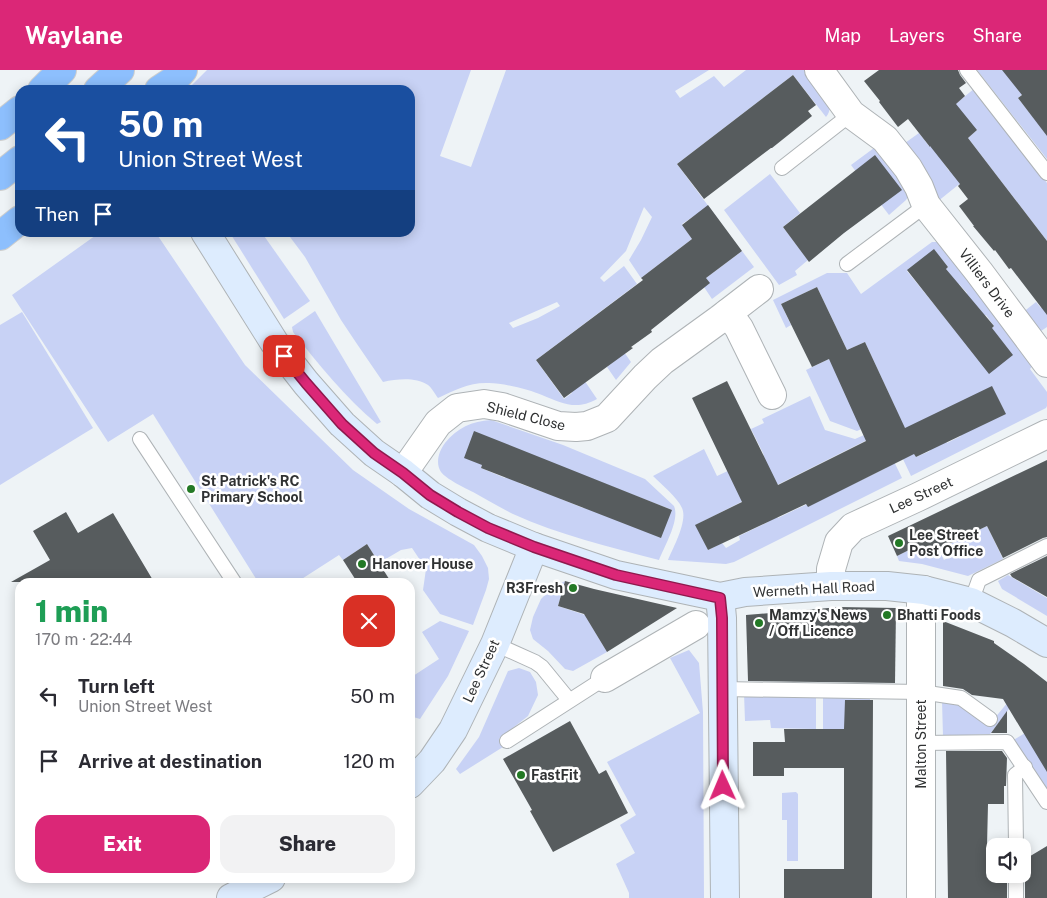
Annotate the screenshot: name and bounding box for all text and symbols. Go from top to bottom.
text: Waylane [25,21,123,49]
text: Map [825,25,861,46]
text: Layers [889,25,945,46]
text: Share [973,25,1022,46]
text: 50 m [118,104,203,145]
icon: left [35,105,100,170]
text: Union Street West [118,146,303,172]
icon: arrive [89,200,117,228]
text: Then [35,203,79,225]
street label: Villiers Drive [956,245,1018,321]
pin [263,335,305,377]
icon: arrive [270,342,298,370]
street label: Shield Close [485,398,567,434]
place label: St Patrick's RC Primary School [201,473,304,505]
street label: Lee Street [887,473,955,517]
marker: St Patrick's RC Primary School [185,483,197,495]
place label: Lee Street Post Office [909,527,983,559]
marker: Lee Street Post Office [893,537,905,549]
place label: Hanover House [372,556,473,572]
marker: Hanover House [356,558,368,570]
street label: Werneth Hall Road [753,578,875,600]
place label: R3Fresh [506,580,563,596]
marker: R3Fresh [567,582,579,594]
text: 1 min [35,593,108,629]
button: close [343,595,395,647]
place label: Mamzy's News / Off Licence [769,607,867,639]
place label: Bhatti Foods [897,607,981,623]
marker: Bhatti Foods [881,609,893,621]
marker: Mamzy's News / Off Licence [753,617,765,629]
text: 170 m · 22:44 [35,630,132,649]
street label: Lee Street [459,637,503,705]
text: Turn left [78,675,155,697]
icon: left [35,682,63,710]
text: 50 m [350,685,395,707]
text: Union Street West [78,697,213,716]
street label: Malton Street [913,699,929,789]
icon: arrive [35,747,63,775]
text: Arrive at destination [78,750,262,772]
text: 120 m [343,750,395,772]
position arrow [696,759,748,811]
place label: FastFit [531,767,579,783]
marker: FastFit [515,769,527,781]
button: Exit [35,815,210,873]
button: Share [220,815,395,873]
map controls [986,838,1031,883]
button: sound [986,838,1031,883]

